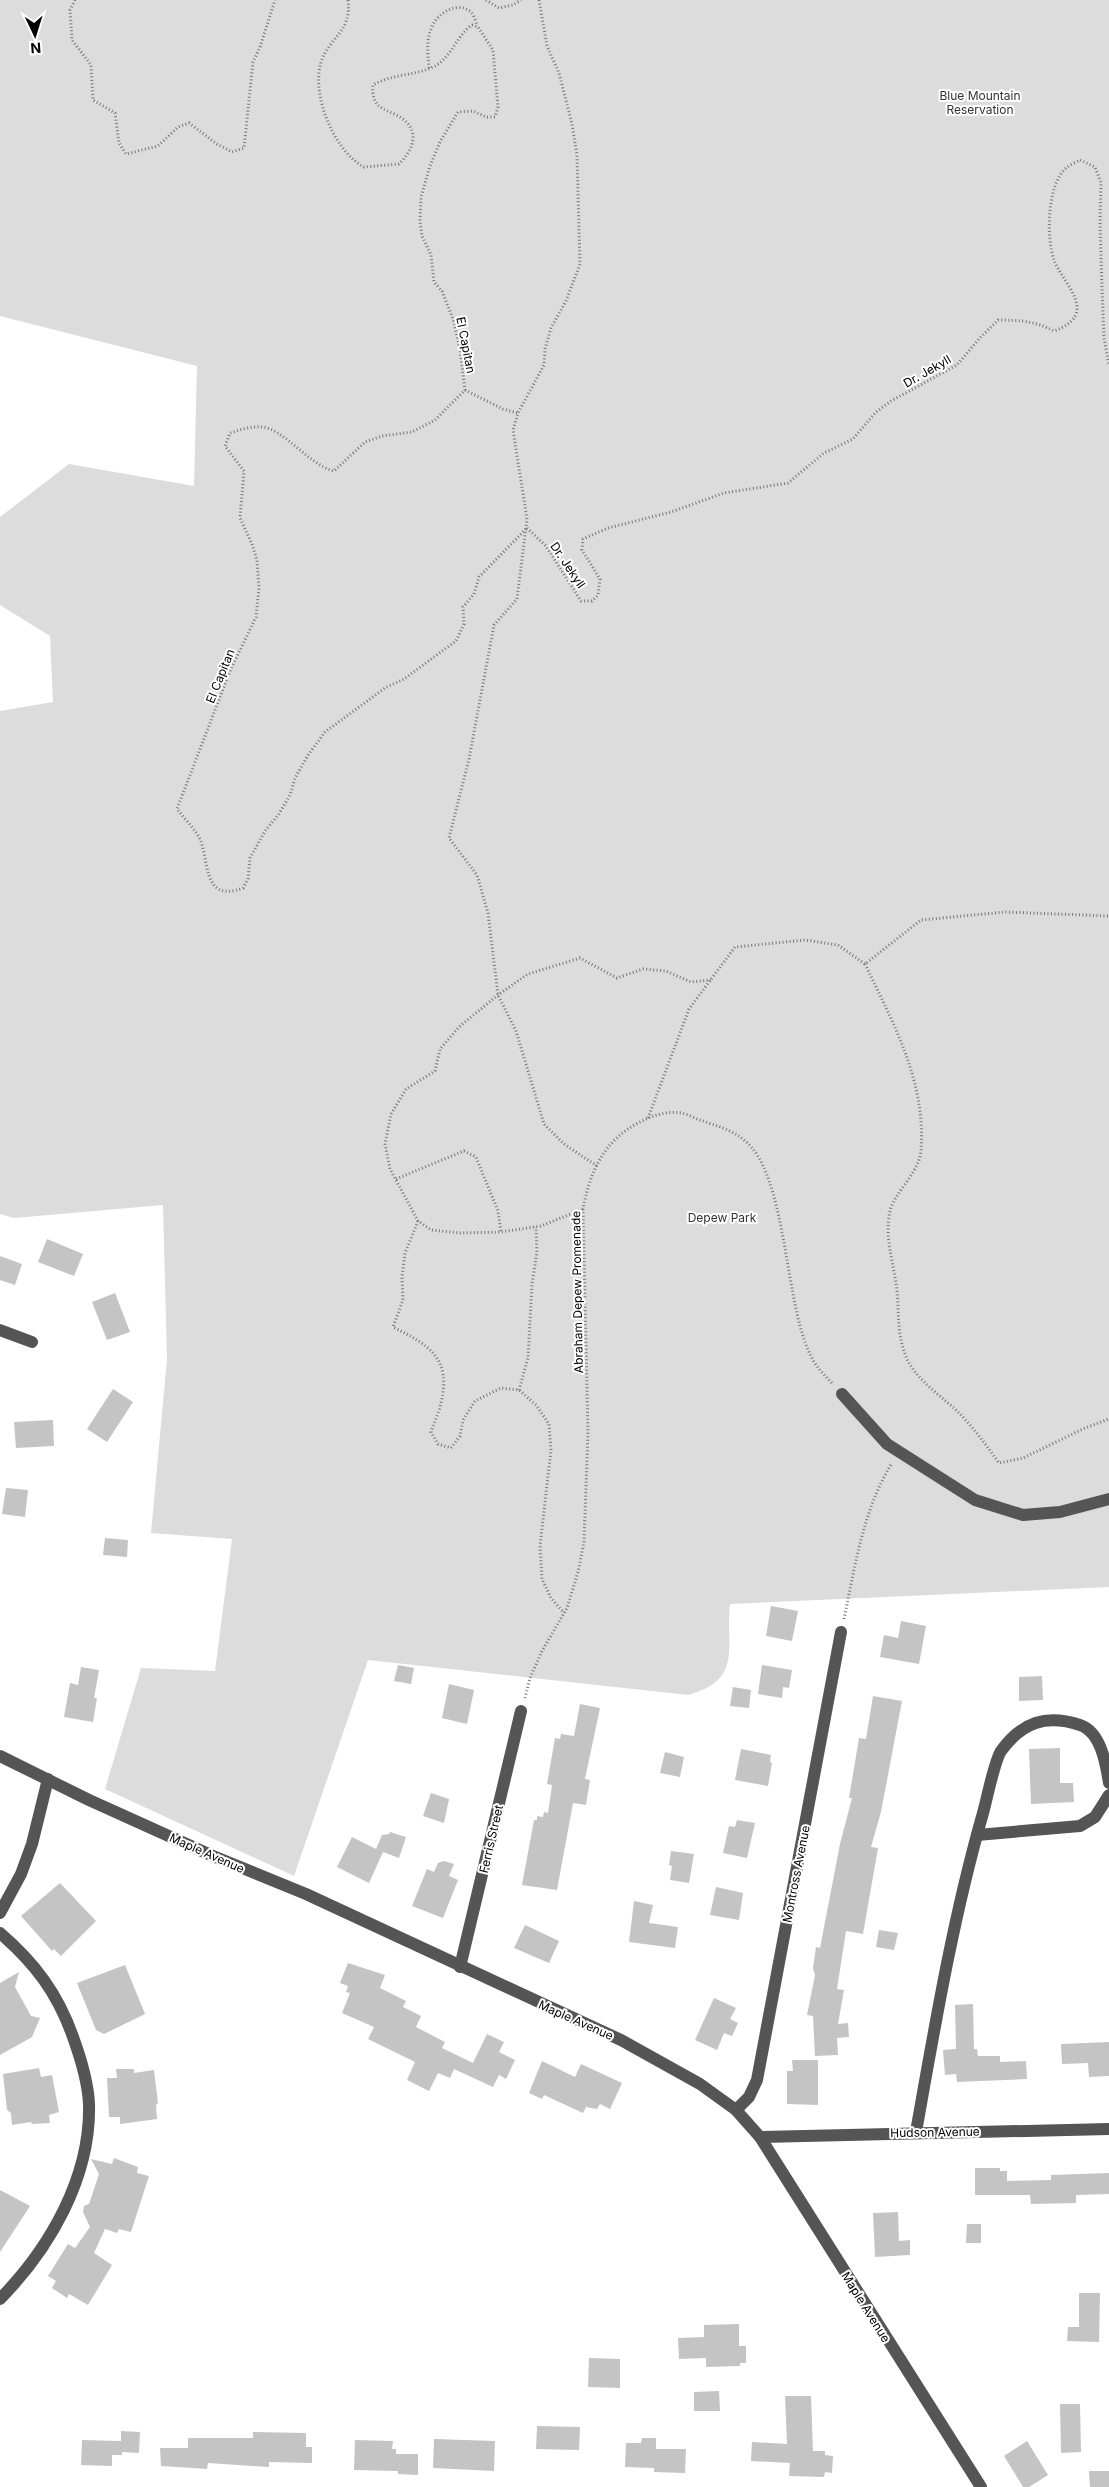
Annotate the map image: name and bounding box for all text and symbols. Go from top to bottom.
north arrow [10,10,60,60]
text: N [30,40,42,57]
park label: Blue Mountain Reservation [939,88,1021,117]
street label: El Capitan [453,316,479,374]
street label: Dr. Jekyll [901,351,953,391]
street label: Dr. Jekyll [547,539,589,591]
street label: El Capitan [202,647,238,705]
park label: Depew Park [688,1210,757,1225]
street label: Abraham Depew Promenade [568,1211,586,1373]
street label: Ferris Street [476,1803,506,1875]
street label: Montross Avenue [779,1824,813,1924]
street label: Maple Avenue [167,1830,247,1876]
street label: Maple Avenue [536,1997,616,2043]
street label: Hudson Avenue [890,2124,980,2140]
street label: Maple Avenue [838,2269,894,2345]

